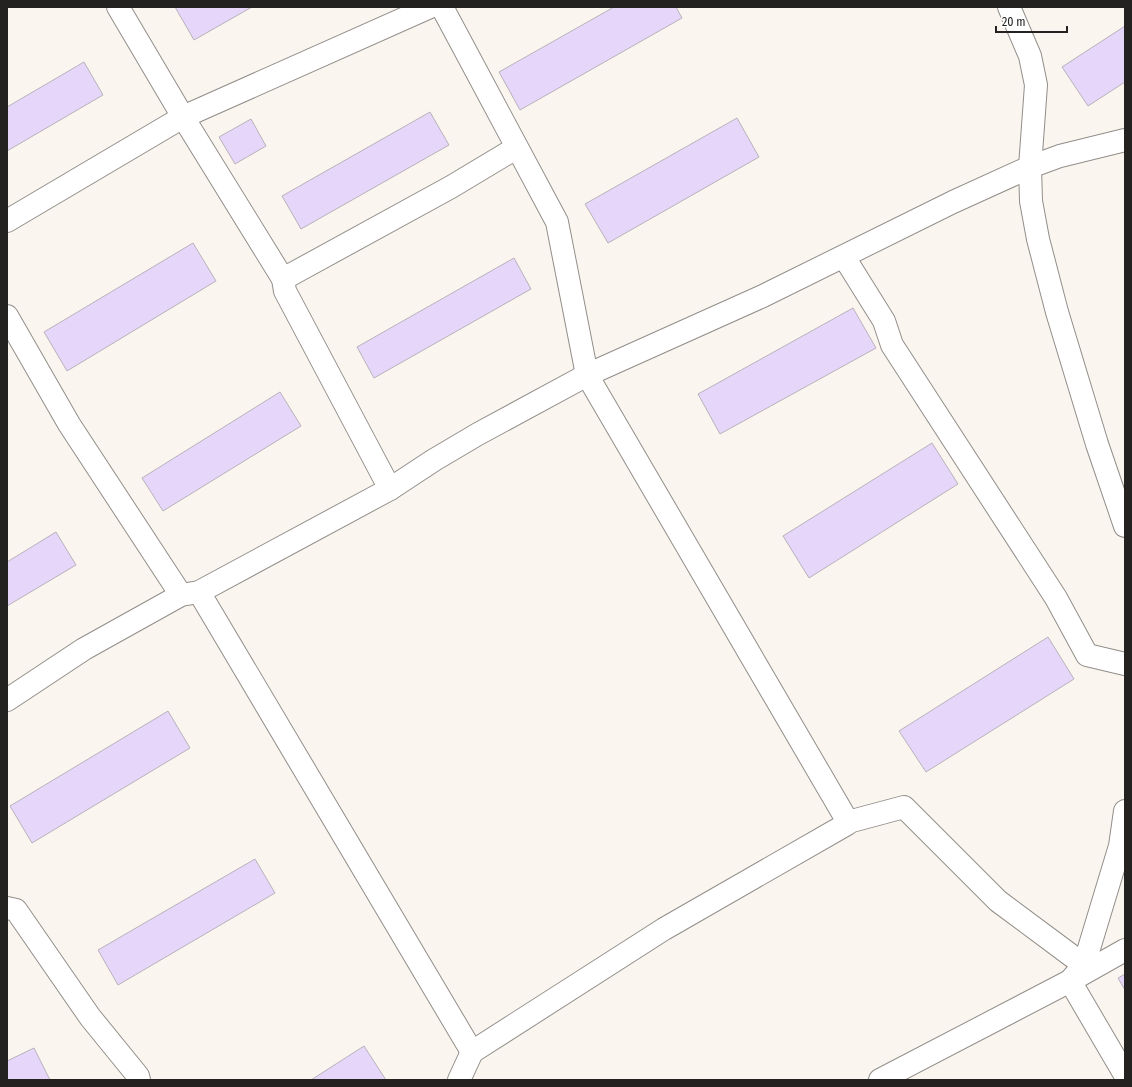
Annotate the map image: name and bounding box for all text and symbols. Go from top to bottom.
scale bar [996,8,1067,34]
text: 20 m [1002,15,1026,29]

